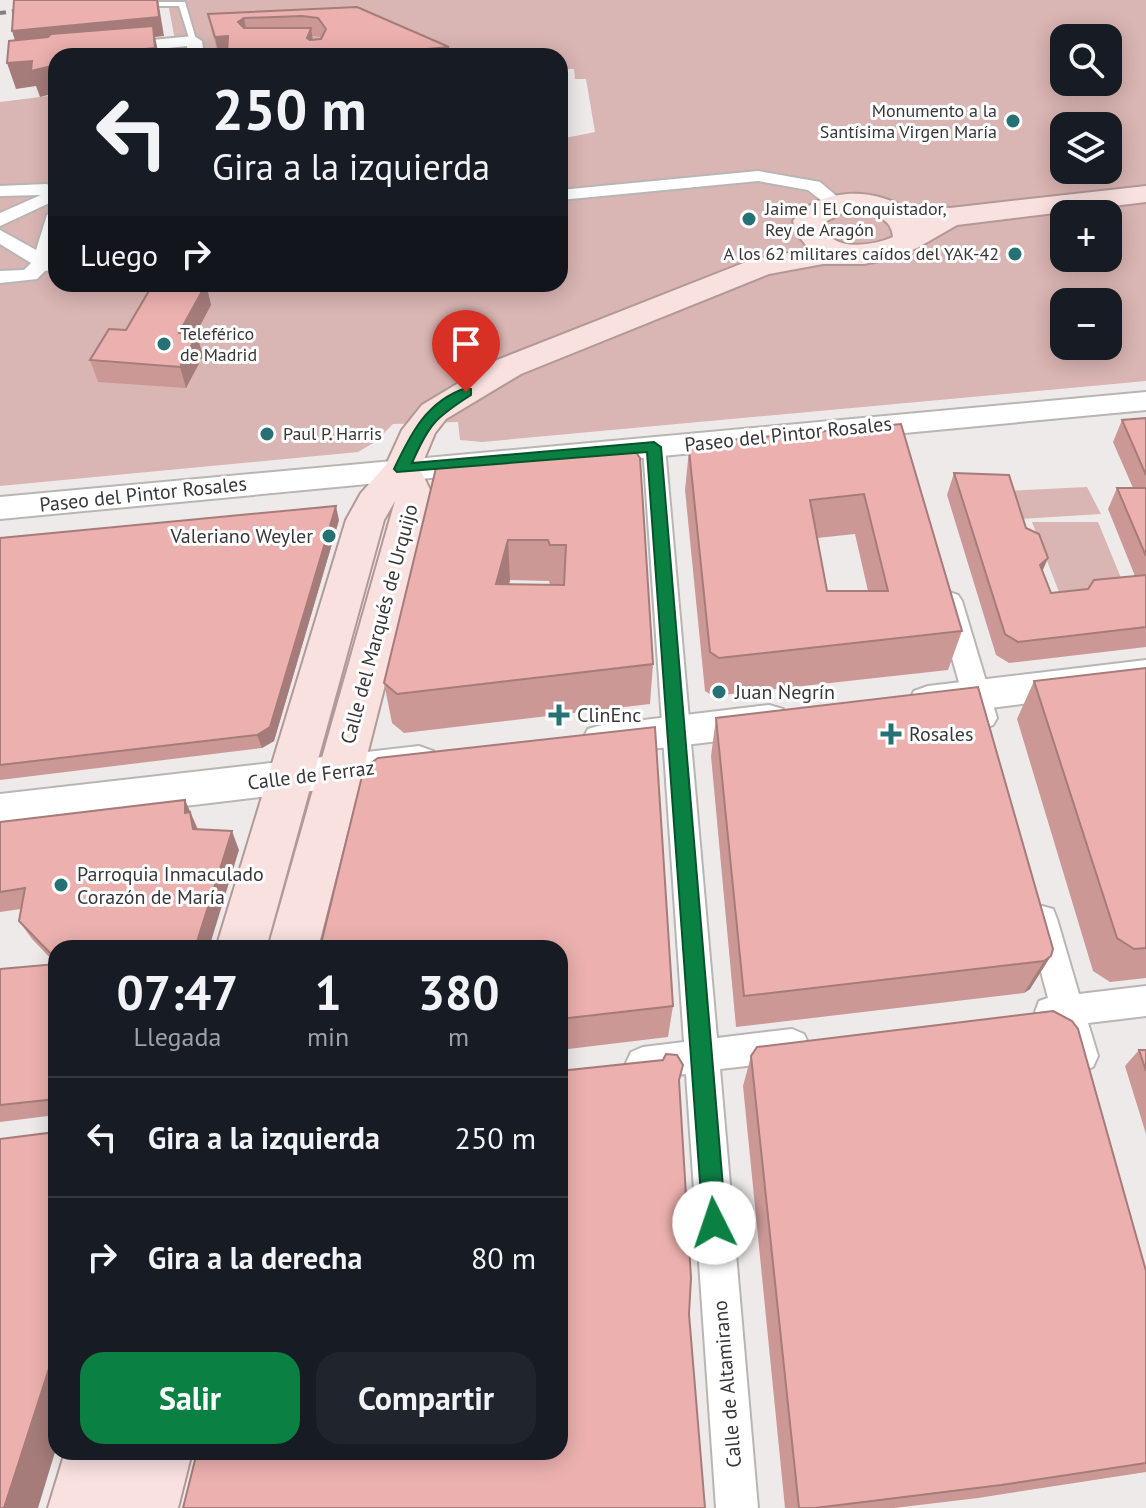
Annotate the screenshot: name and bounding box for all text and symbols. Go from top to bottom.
map controls [1050,24,1122,360]
button: search [1050,24,1122,96]
text: 250 m [212,73,367,145]
icon: left [80,80,184,184]
place label: Monumento a la Santísima Virgen María [820,99,997,143]
marker: Monumento a la Santísima Virgen María [1004,112,1022,130]
button: layers [1050,112,1122,184]
text: Gira a la izquierda [212,143,490,190]
place label: Jaime I El Conquistador, Rey de Aragón [764,197,947,241]
button: + [1050,200,1122,272]
marker: Jaime I El Conquistador, Rey de Aragón [740,210,758,228]
icon: right [174,232,218,276]
text: Luego [80,235,158,274]
place label: A los 62 militares caídos del YAK-42 [724,242,999,265]
marker: A los 62 militares caídos del YAK-42 [1006,245,1024,263]
button: − [1050,288,1122,360]
pin [432,310,500,392]
place label: Teleférico de Madrid [180,322,257,366]
icon: arrive [444,322,488,366]
marker: Teleférico de Madrid [155,335,173,353]
street label: Paseo del Pintor Rosales [683,410,893,458]
place label: Paul P. Harris [283,422,382,445]
marker: Paul P. Harris [258,425,276,443]
street label: Paseo del Pintor Rosales [38,470,248,518]
street label: Calle del Marqués de Urquijo [334,501,424,747]
place label: Valeriano Weyler [169,523,313,549]
marker: Valeriano Weyler [320,527,338,545]
place label: Juan Negrín [734,679,835,705]
marker: Juan Negrín [710,683,728,701]
place label: ClinEnc [577,702,641,728]
marker: ClinEnc [548,704,570,726]
place label: Rosales [909,721,973,747]
marker: Rosales [880,723,902,745]
street label: Calle de Ferraz [246,754,376,796]
place label: Parroquia Inmaculado Corazón de María [77,861,264,910]
marker: Parroquia Inmaculado Corazón de María [52,876,70,894]
text: 07:47 [117,961,238,1023]
text: 1 [314,961,342,1023]
text: 380 [418,961,499,1023]
text: Llegada [134,1020,221,1053]
text: min [307,1020,349,1053]
text: m [448,1020,469,1053]
icon: left [80,1115,124,1159]
text: Gira a la izquierda [148,1118,380,1157]
text: 250 m [455,1118,536,1157]
position arrow [672,1181,756,1265]
icon: right [80,1235,124,1279]
text: Gira a la derecha [148,1238,362,1277]
text: 80 m [471,1238,536,1277]
street label: Calle de Altamirano [707,1299,747,1469]
button: Salir [80,1352,300,1444]
button: Compartir [316,1352,536,1444]

